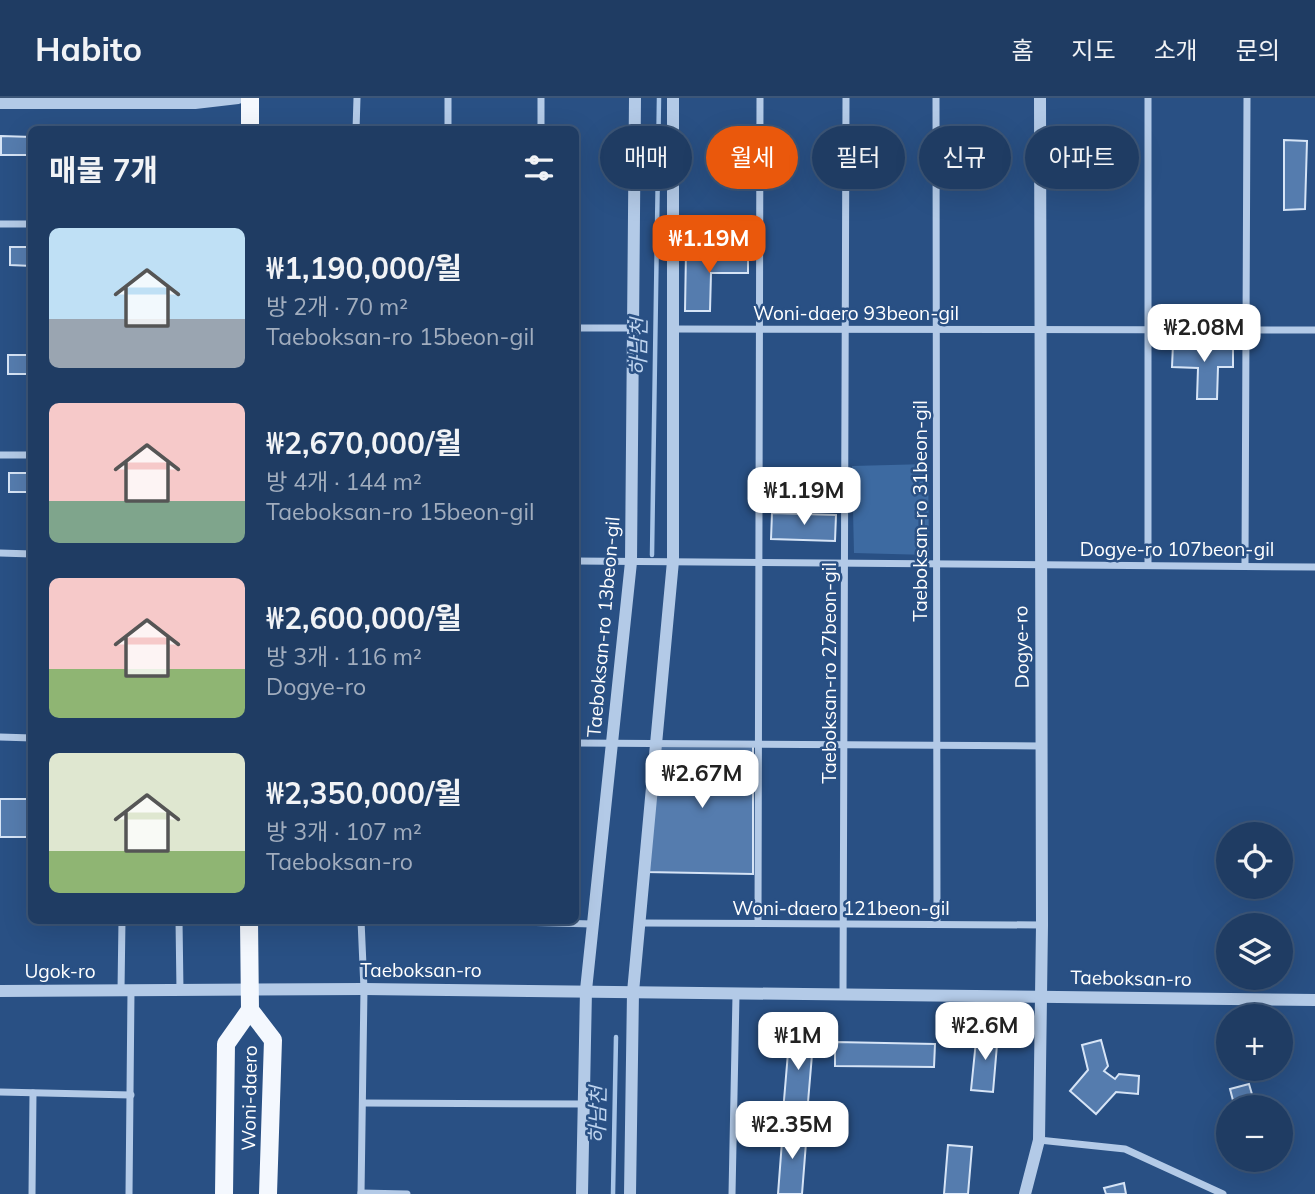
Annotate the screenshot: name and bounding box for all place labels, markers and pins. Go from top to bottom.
pin: ₩1.19M [652,216,766,275]
pin: ₩2.08M [1147,304,1261,364]
pin: ₩1.19M [747,468,861,527]
pin: ₩2.67M [645,750,759,810]
pin: ₩2.6M [936,1002,1034,1062]
pin: ₩1M [764,1012,832,1072]
pin: ₩2.35M [735,1102,849,1161]

